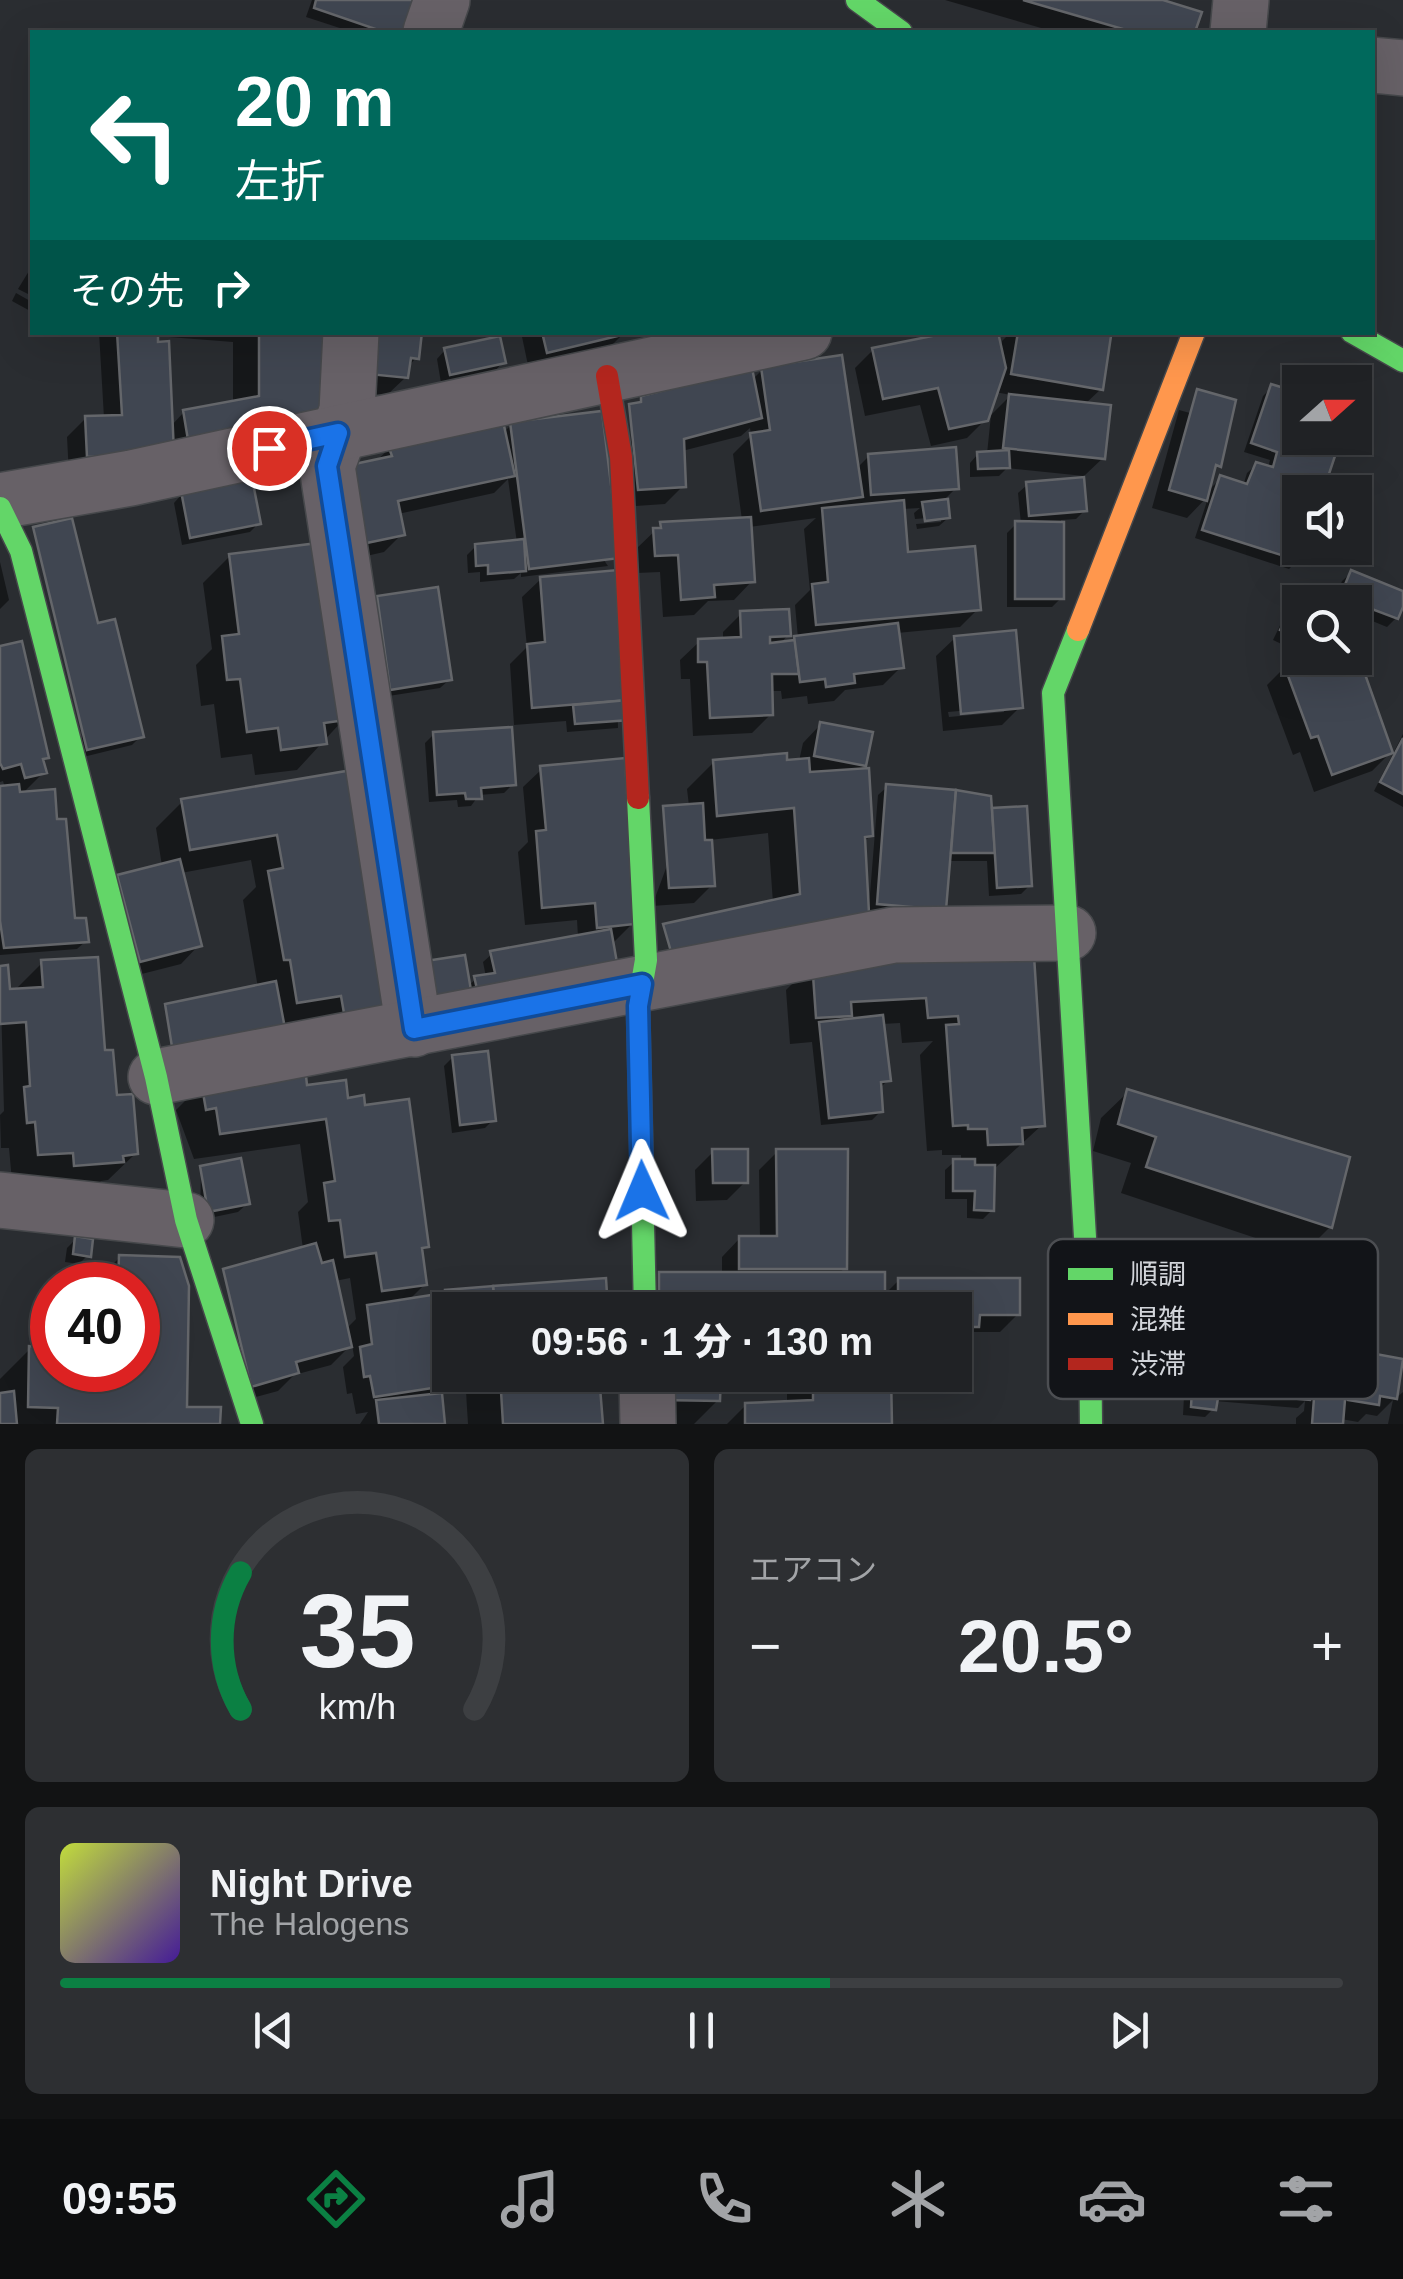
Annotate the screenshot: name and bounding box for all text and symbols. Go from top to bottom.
text: 20 m [235,63,395,141]
icon: left [70,70,200,200]
text: 左折 [235,156,325,207]
icon: right [204,260,259,315]
text: その先 [70,270,184,312]
north arrow [1282,365,1372,455]
map controls [1282,365,1372,675]
pin [227,406,312,491]
icon: arrive [242,421,297,476]
button: sound [1282,475,1372,565]
button: search [1282,585,1372,675]
position arrow [590,1139,694,1243]
legend [1048,1239,1378,1399]
text: 順調 [1130,1259,1186,1290]
speed limit sign: 40 [30,1262,160,1392]
text: 混雑 [1130,1304,1186,1335]
text: 09:56 · 1 分 · 130 m [531,1321,873,1363]
text: 渋滞 [1130,1349,1186,1380]
text: エアコン [749,1552,877,1588]
text: 35 [299,1573,415,1689]
text: 20.5° [958,1604,1134,1688]
text: − [749,1615,781,1677]
text: + [1311,1615,1343,1677]
text: km/h [318,1687,396,1727]
text: Night Drive [210,1863,413,1905]
text: The Halogens [210,1906,409,1942]
icon: previous [246,2003,301,2058]
icon: pause [674,2003,729,2058]
icon: next [1102,2003,1157,2058]
icon: directions [301,2164,371,2234]
icon: music [495,2164,565,2234]
icon: phone [689,2164,759,2234]
icon: climate [883,2164,953,2234]
icon: car [1077,2164,1147,2234]
icon: filters [1271,2164,1341,2234]
text: 09:55 [62,2173,177,2224]

